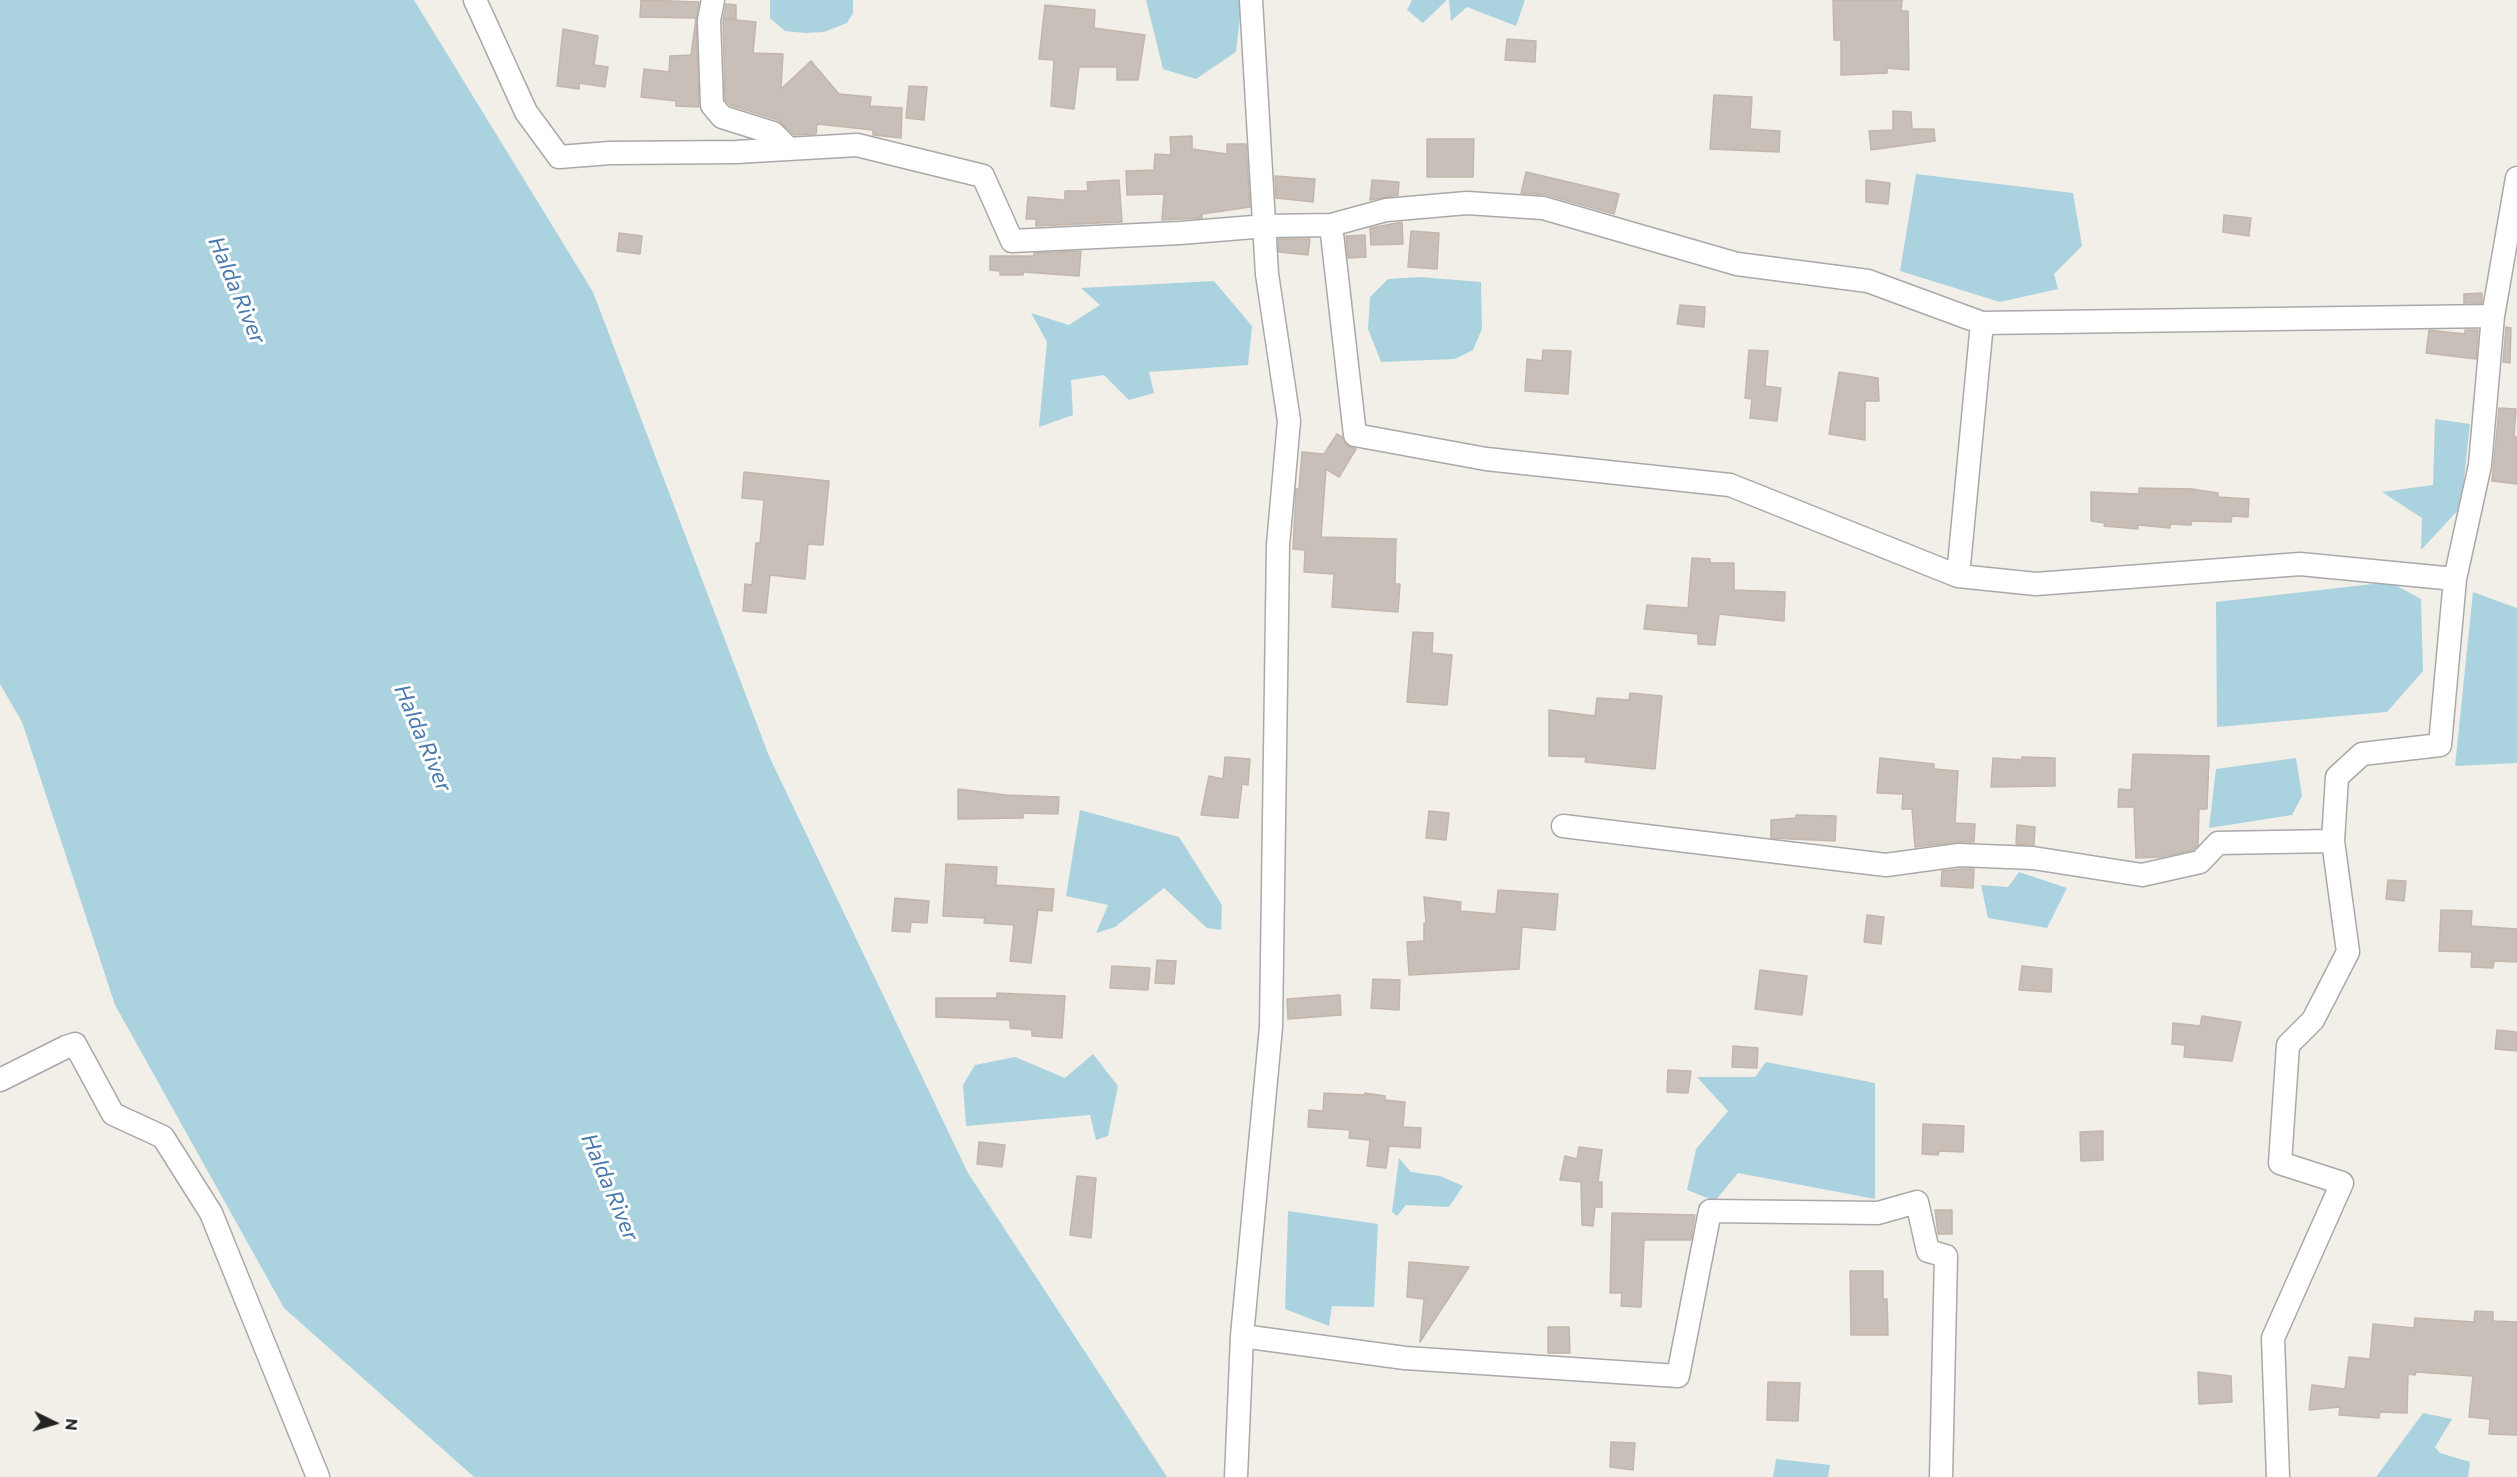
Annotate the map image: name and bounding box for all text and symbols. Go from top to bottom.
water label: Halda River [203,232,271,348]
water label: Halda River [389,680,457,796]
water label: Halda River [576,1129,644,1245]
north arrow [24,1393,84,1453]
text: N [62,1418,82,1431]

